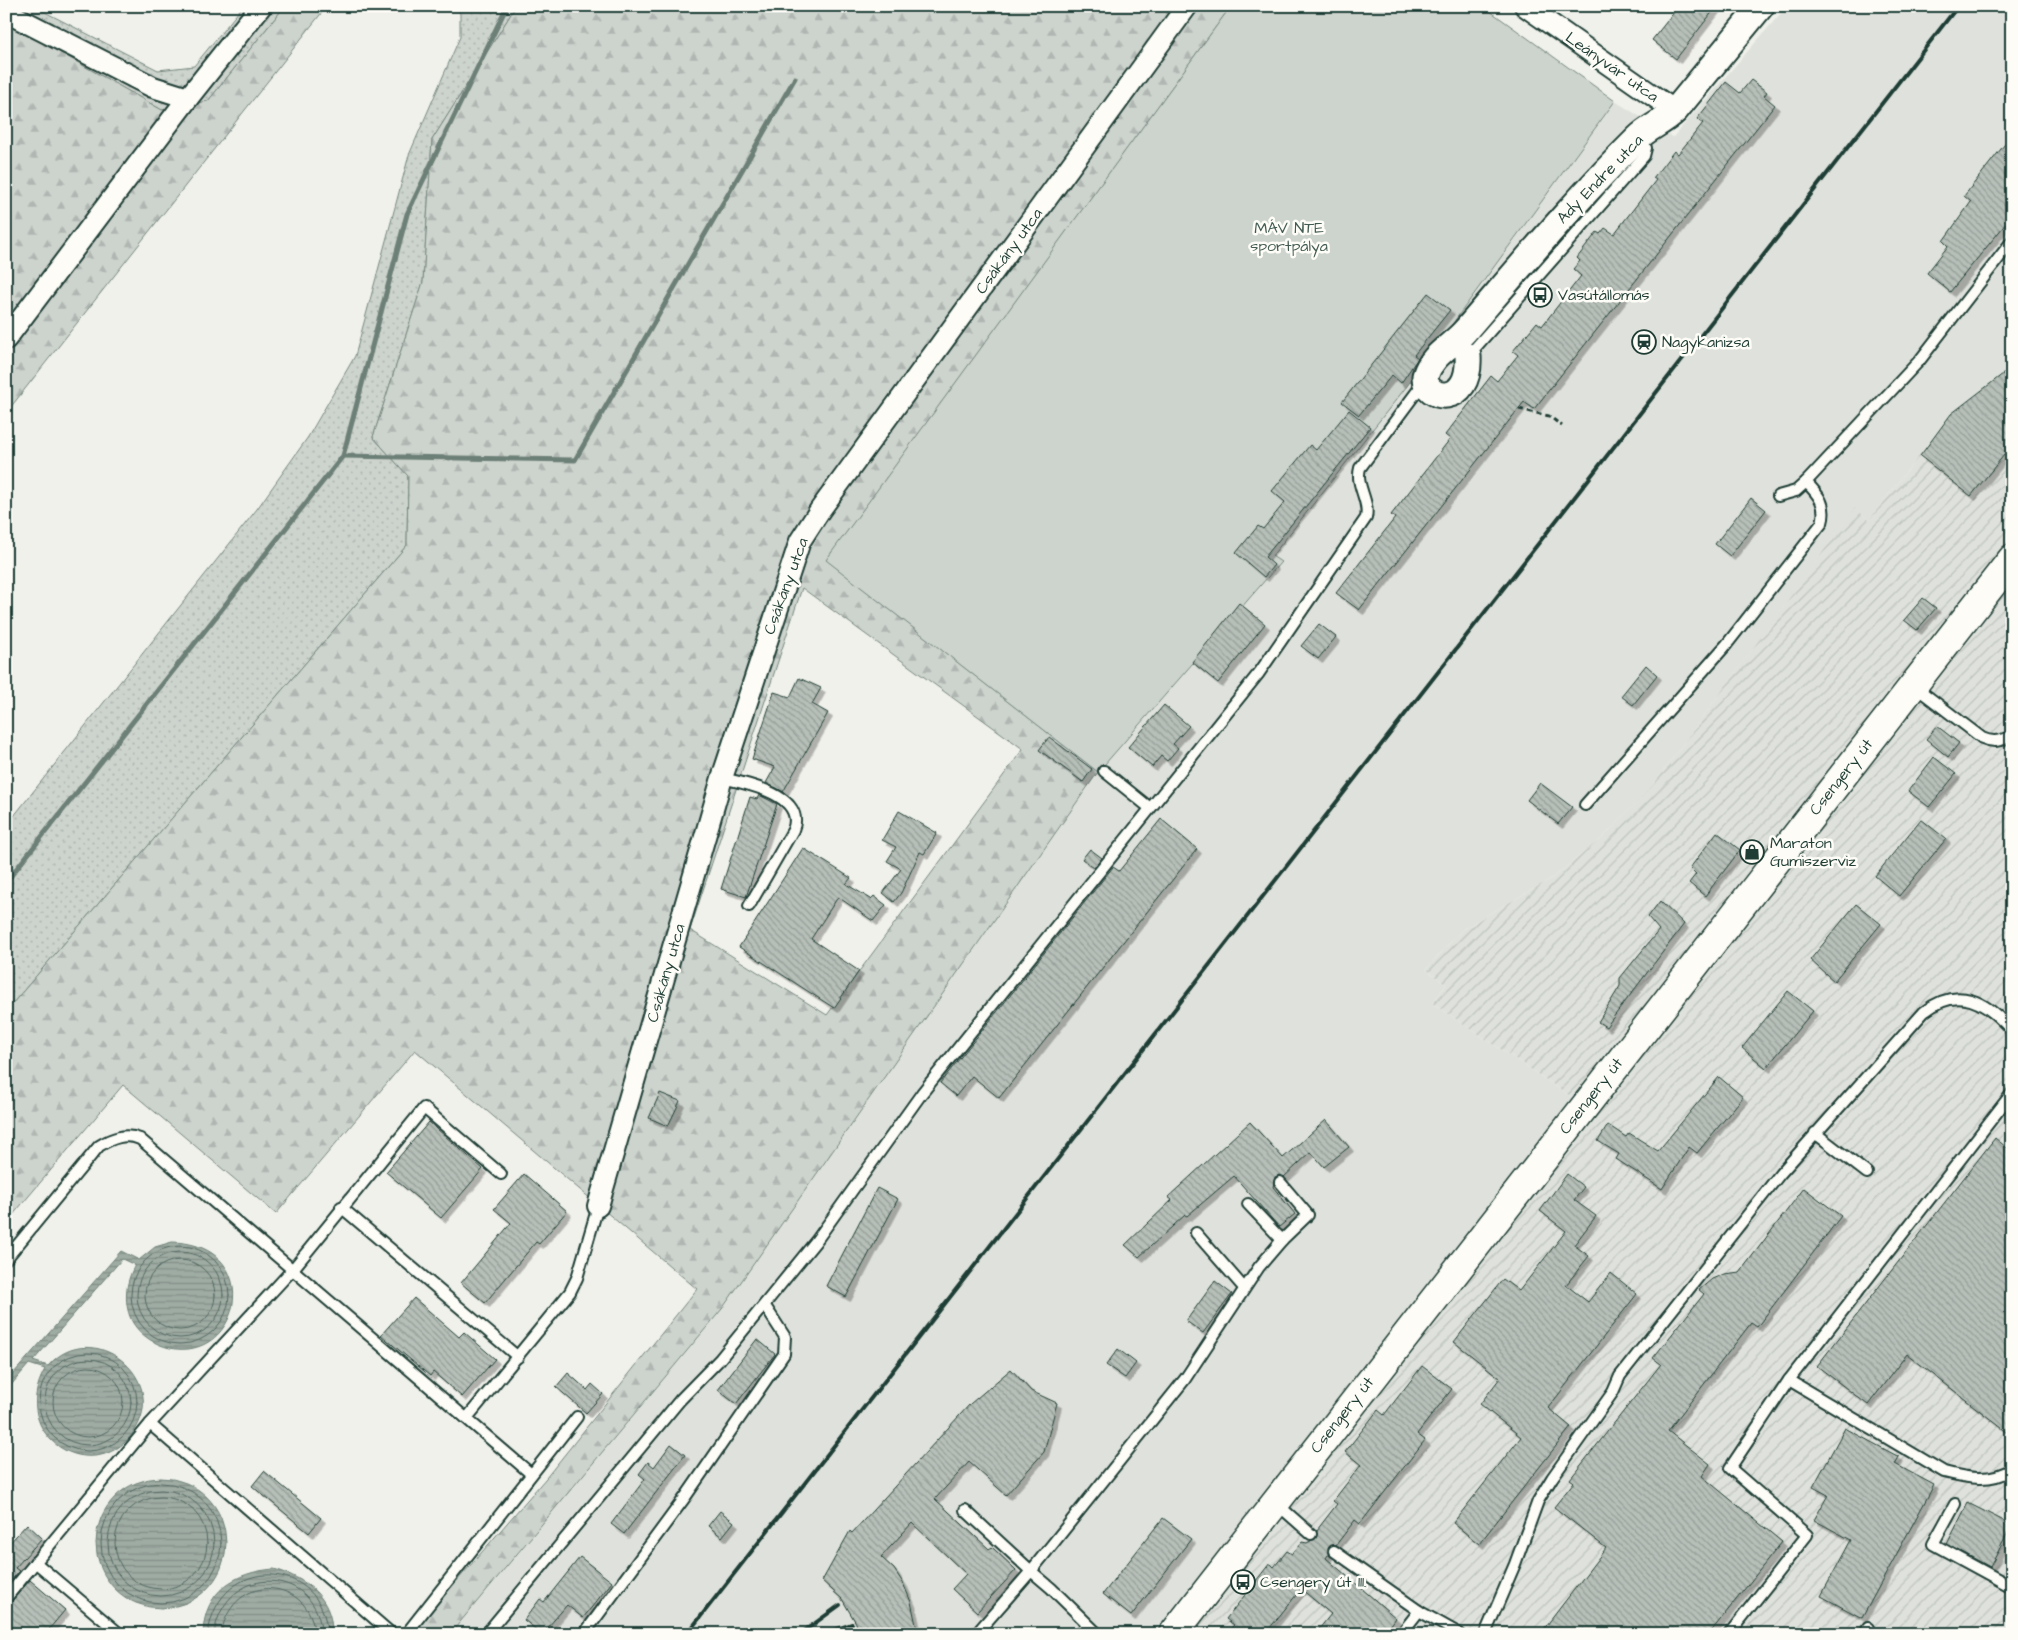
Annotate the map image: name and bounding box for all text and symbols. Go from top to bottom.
street label: Leányvár utca [1560,27,1663,108]
street label: Ady Endre utca [1552,130,1649,229]
street label: Csákány utca [970,203,1049,299]
park label: MÁV NTE sportpálya [1250,217,1328,258]
bus stop icon: Vasútállomás [1527,282,1553,308]
place label: Vasútállomás [1558,284,1650,306]
station icon: Nagykanizsa [1631,329,1657,355]
place label: Nagykanizsa [1662,331,1750,354]
street label: Csákány utca [758,535,815,638]
street label: Csengery út [1804,734,1879,820]
place label: Maraton Gumiszerviz [1770,832,1856,872]
shop icon: Maraton Gumiszerviz [1739,839,1765,865]
street label: Csákány utca [641,921,692,1025]
street label: Csengery út [1554,1053,1629,1139]
street label: Csengery út [1305,1372,1380,1458]
bus stop icon: Csengery út 111. [1230,1569,1256,1595]
place label: Csengery út 111. [1260,1571,1366,1594]

